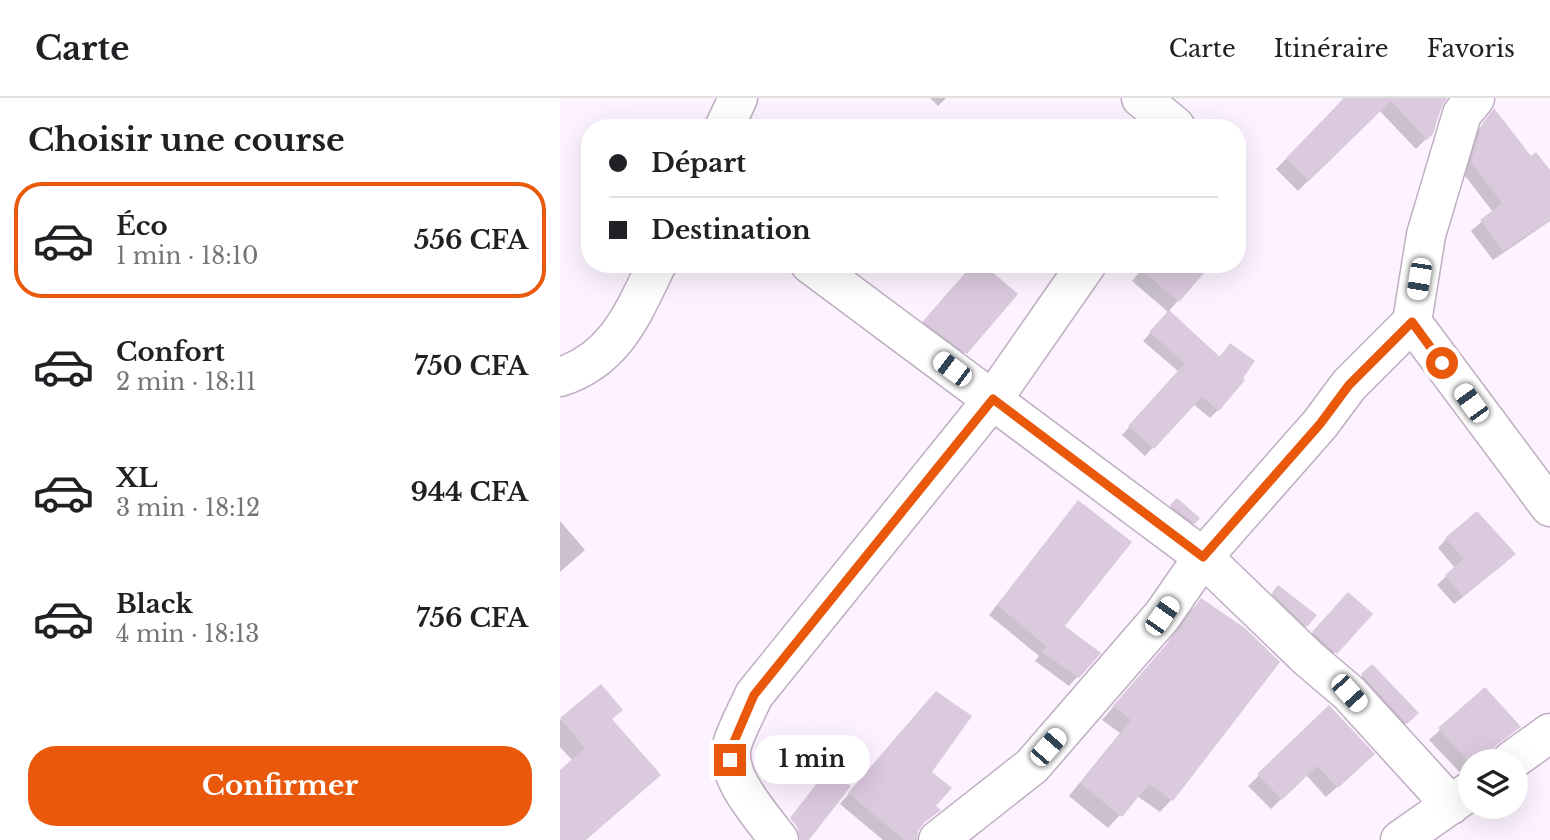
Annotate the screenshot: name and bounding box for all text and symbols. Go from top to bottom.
text: Carte [35,28,129,69]
text: Carte [1169,34,1236,63]
text: Itinéraire [1274,34,1389,63]
text: Favoris [1427,34,1515,63]
text: Choisir une course [28,120,345,160]
text: Départ [651,147,746,179]
icon: car [32,209,95,272]
text: Éco [116,210,168,242]
text: Destination [651,214,811,246]
text: 556 CFA [414,224,528,256]
text: 1 min · 18:10 [116,242,258,270]
car [1406,257,1433,301]
icon: car [32,335,95,398]
text: Confort [116,336,225,368]
route start [1426,347,1458,379]
car [929,348,976,390]
text: 750 CFA [414,350,528,382]
text: 2 min · 18:11 [116,368,256,396]
car [1451,380,1492,426]
icon: car [32,461,95,524]
text: XL [116,462,158,494]
text: 944 CFA [410,476,528,508]
text: 3 min · 18:12 [116,494,260,522]
icon: car [32,587,95,650]
text: Black [116,588,193,620]
car [1142,593,1183,639]
text: 756 CFA [416,602,528,634]
text: 4 min · 18:13 [116,620,259,648]
car [1328,670,1371,716]
car [1027,724,1070,770]
callout: 1 min [754,736,870,784]
route end [714,744,746,776]
text: 1 min [779,745,845,773]
button: Confirmer [28,746,532,826]
map controls [1458,749,1528,819]
button: layers [1458,749,1528,819]

